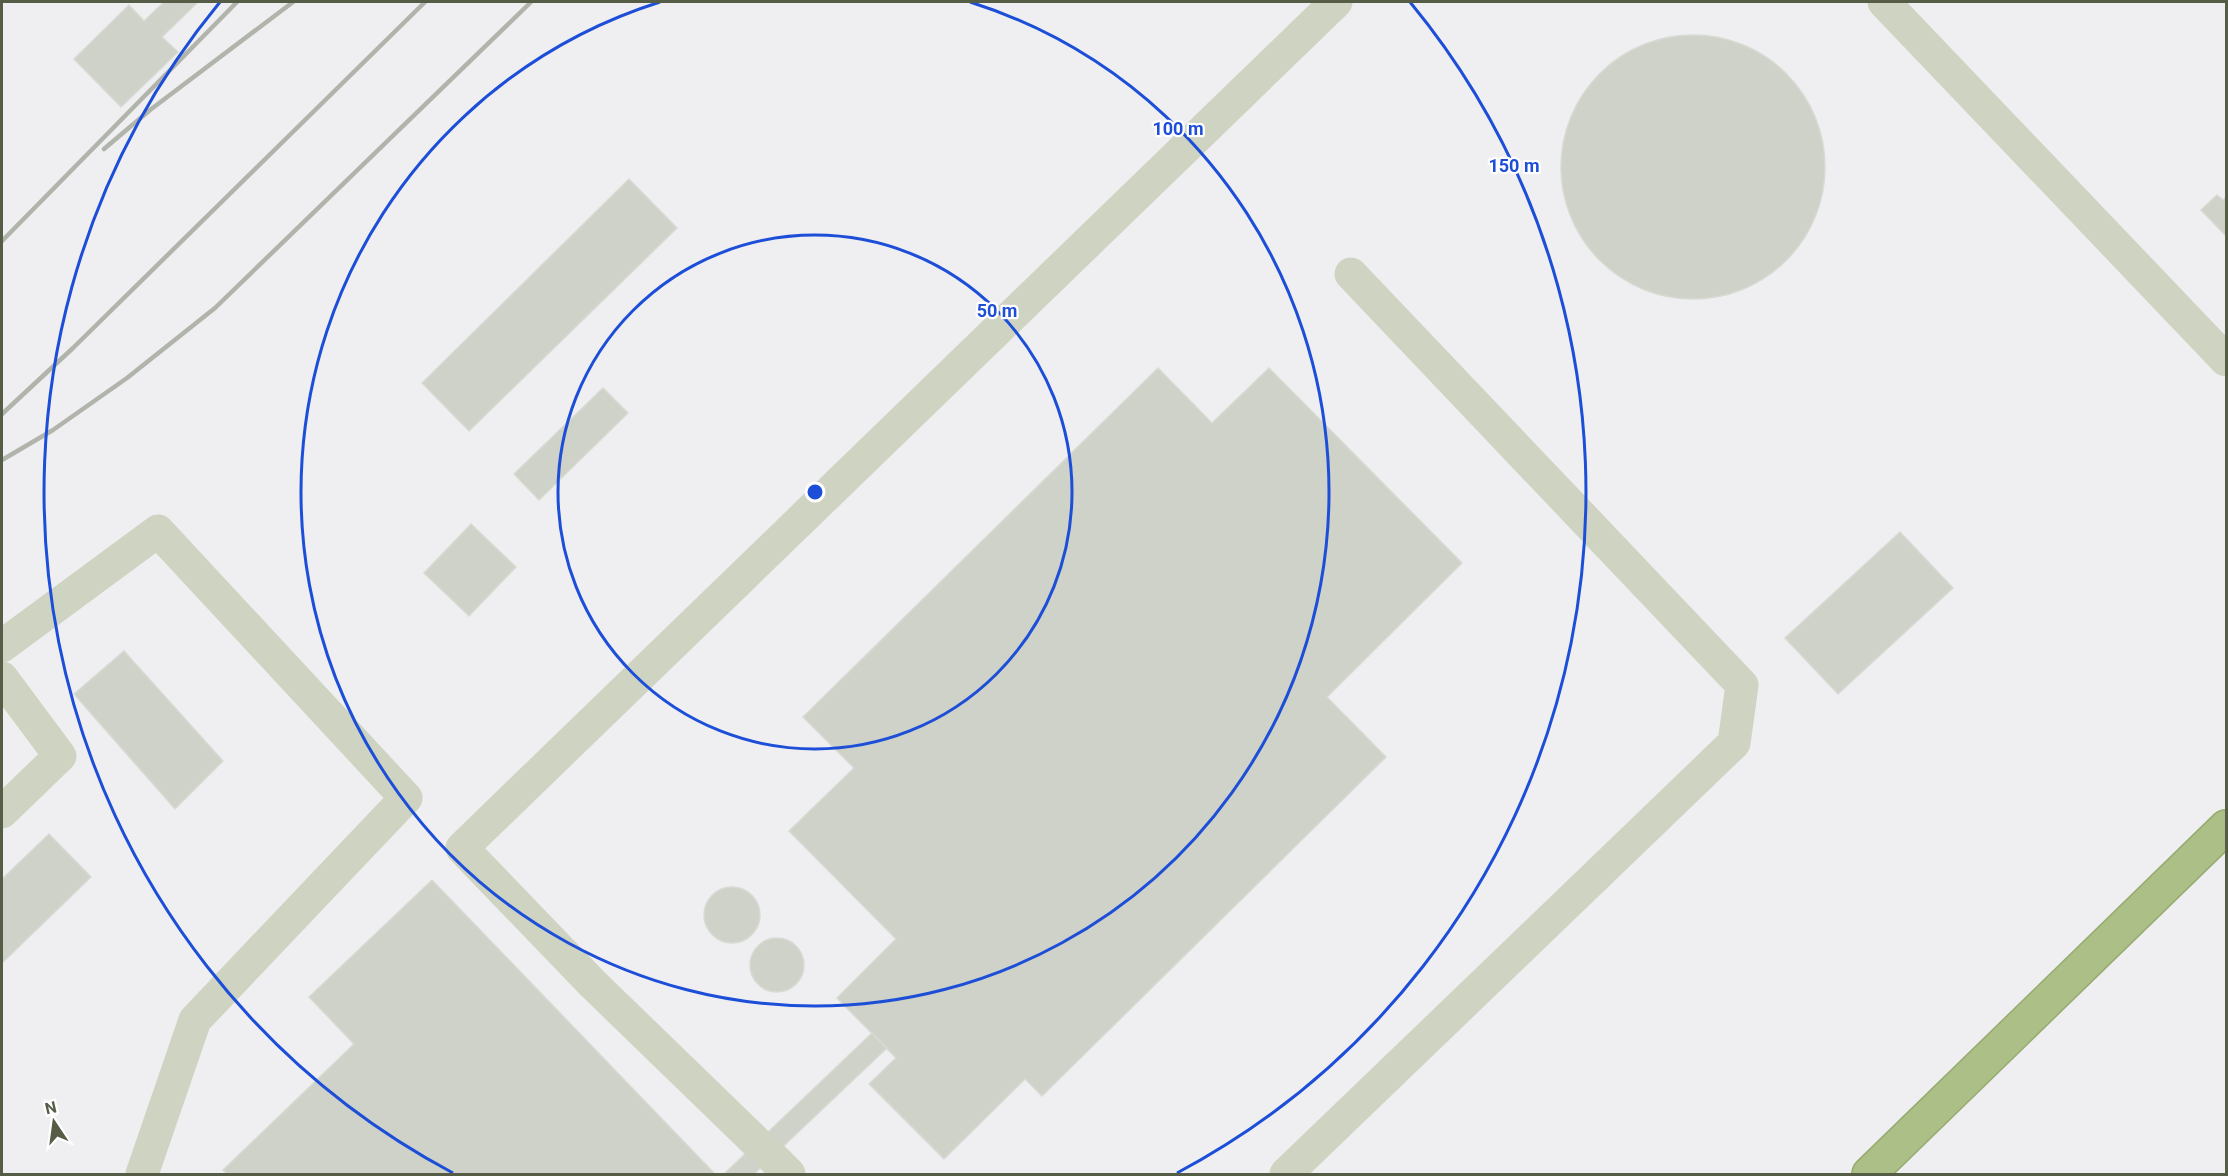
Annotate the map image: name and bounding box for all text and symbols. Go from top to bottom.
text: 100 m [1152,118,1204,139]
text: 150 m [1488,155,1540,176]
text: 50 m [977,300,1017,321]
centre of rings [805,482,825,502]
north arrow [24,1092,84,1152]
text: N [43,1097,58,1118]

